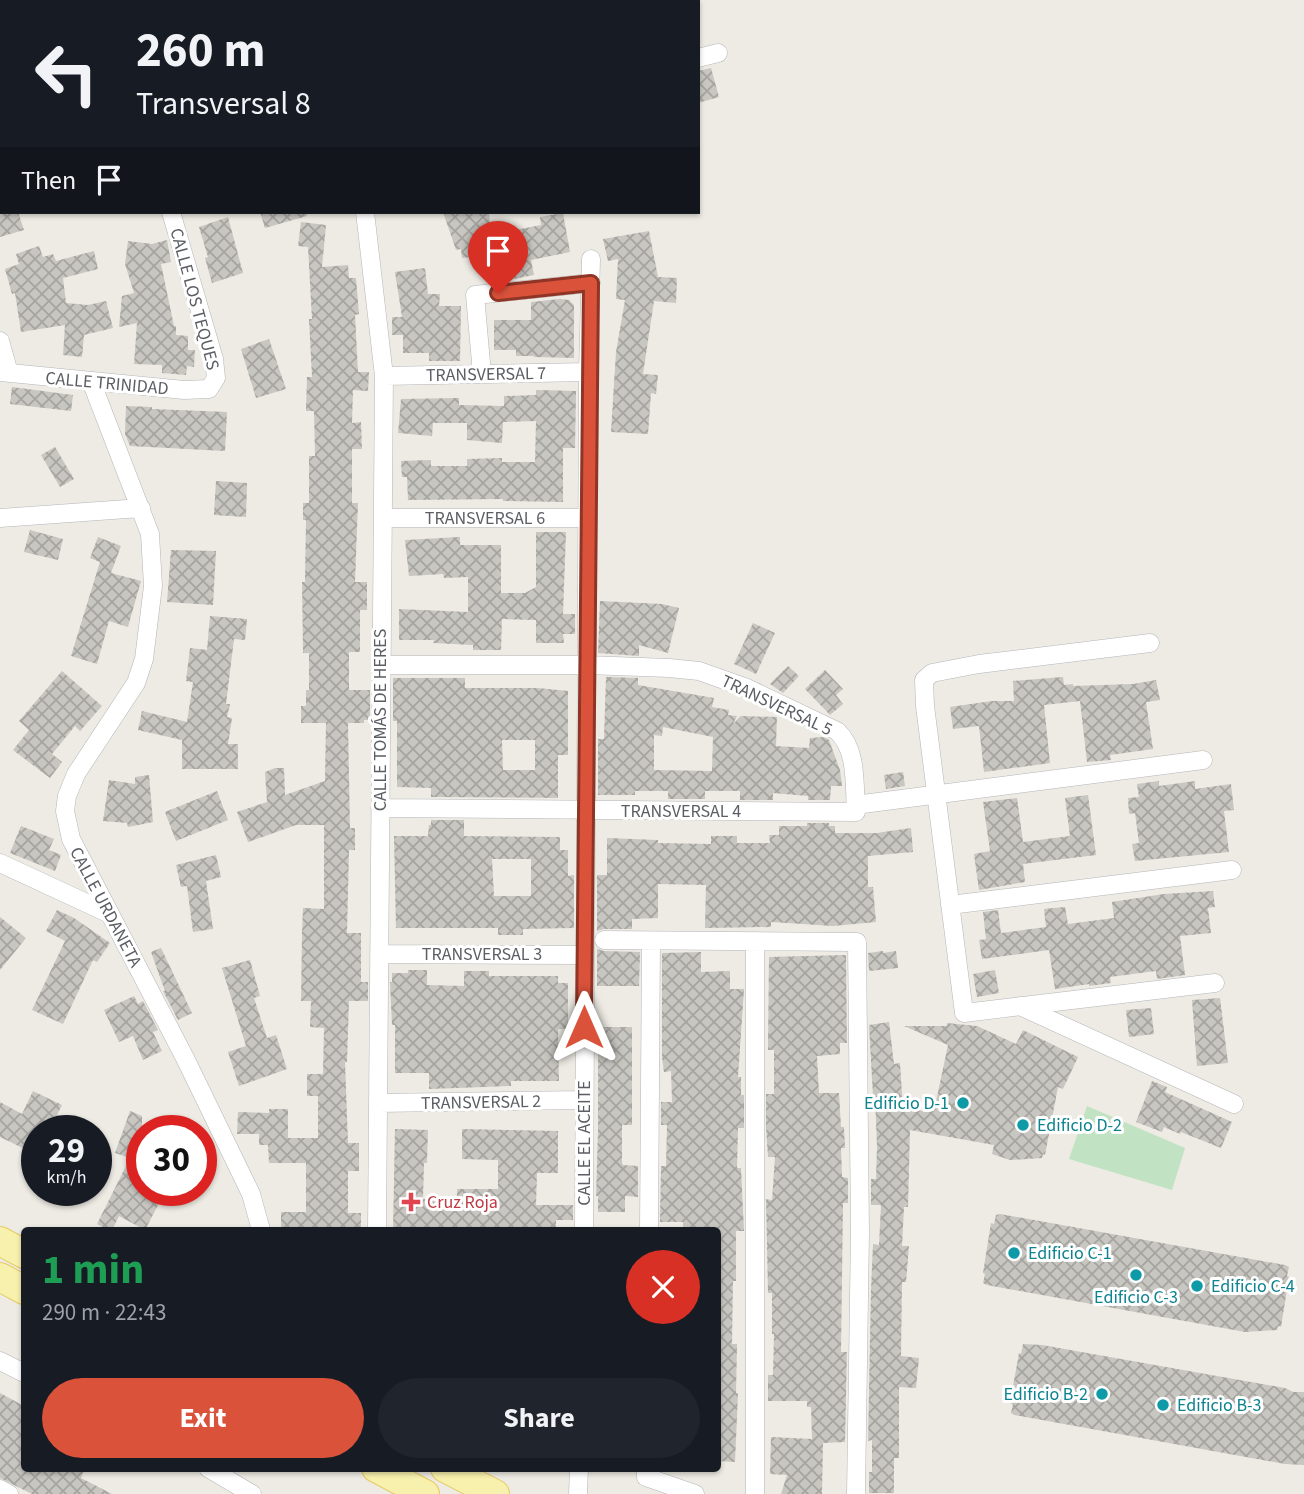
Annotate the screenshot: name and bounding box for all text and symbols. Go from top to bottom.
text: 260 m [136,16,265,86]
icon: left [21,28,112,119]
text: Transversal 8 [136,81,311,127]
icon: arrive [90,161,128,199]
text: Then [21,162,76,199]
pin [468,221,528,293]
street label: CALLE LOS TEQUES [164,225,225,373]
icon: arrive [479,232,517,270]
street label: TRANSVERSAL 7 [426,361,546,388]
street label: CALLE TRINIDAD [44,366,169,401]
street label: TRANSVERSAL 6 [425,506,545,531]
street label: CALLE TOMÁS DE HERES [368,629,393,811]
street label: TRANSVERSAL 5 [717,669,837,742]
street label: TRANSVERSAL 4 [621,799,741,824]
street label: CALLE URDANETA [63,843,148,972]
street label: TRANSVERSAL 3 [422,942,542,967]
position arrow [547,990,621,1064]
street label: CALLE EL ACEITE [572,1080,597,1206]
street label: TRANSVERSAL 2 [421,1089,541,1116]
place label: Edificio D-1 [864,1091,949,1116]
marker: Edificio D-1 [955,1095,971,1111]
place label: Edificio D-2 [1037,1113,1122,1138]
speed limit sign: 30 [126,1115,217,1206]
marker: Edificio D-2 [1015,1117,1031,1133]
text: 29 [48,1126,85,1176]
text: km/h [47,1165,86,1190]
place label: Cruz Roja [427,1190,498,1215]
marker: Cruz Roja [401,1192,421,1212]
text: 1 min [42,1240,144,1300]
place label: Edificio C-1 [1028,1241,1112,1266]
marker: Edificio C-1 [1006,1245,1022,1261]
button: close [626,1250,700,1324]
marker: Edificio C-3 [1128,1267,1144,1283]
place label: Edificio C-4 [1211,1274,1295,1299]
marker: Edificio C-4 [1189,1278,1205,1294]
place label: Edificio C-3 [1094,1285,1178,1310]
text: 290 m · 22:43 [42,1296,166,1329]
button: Exit [42,1378,364,1458]
button: Share [378,1378,700,1458]
place label: Edificio B-2 [1003,1382,1088,1407]
marker: Edificio B-2 [1094,1386,1110,1402]
place label: Edificio B-3 [1177,1393,1262,1418]
marker: Edificio B-3 [1155,1397,1171,1413]

